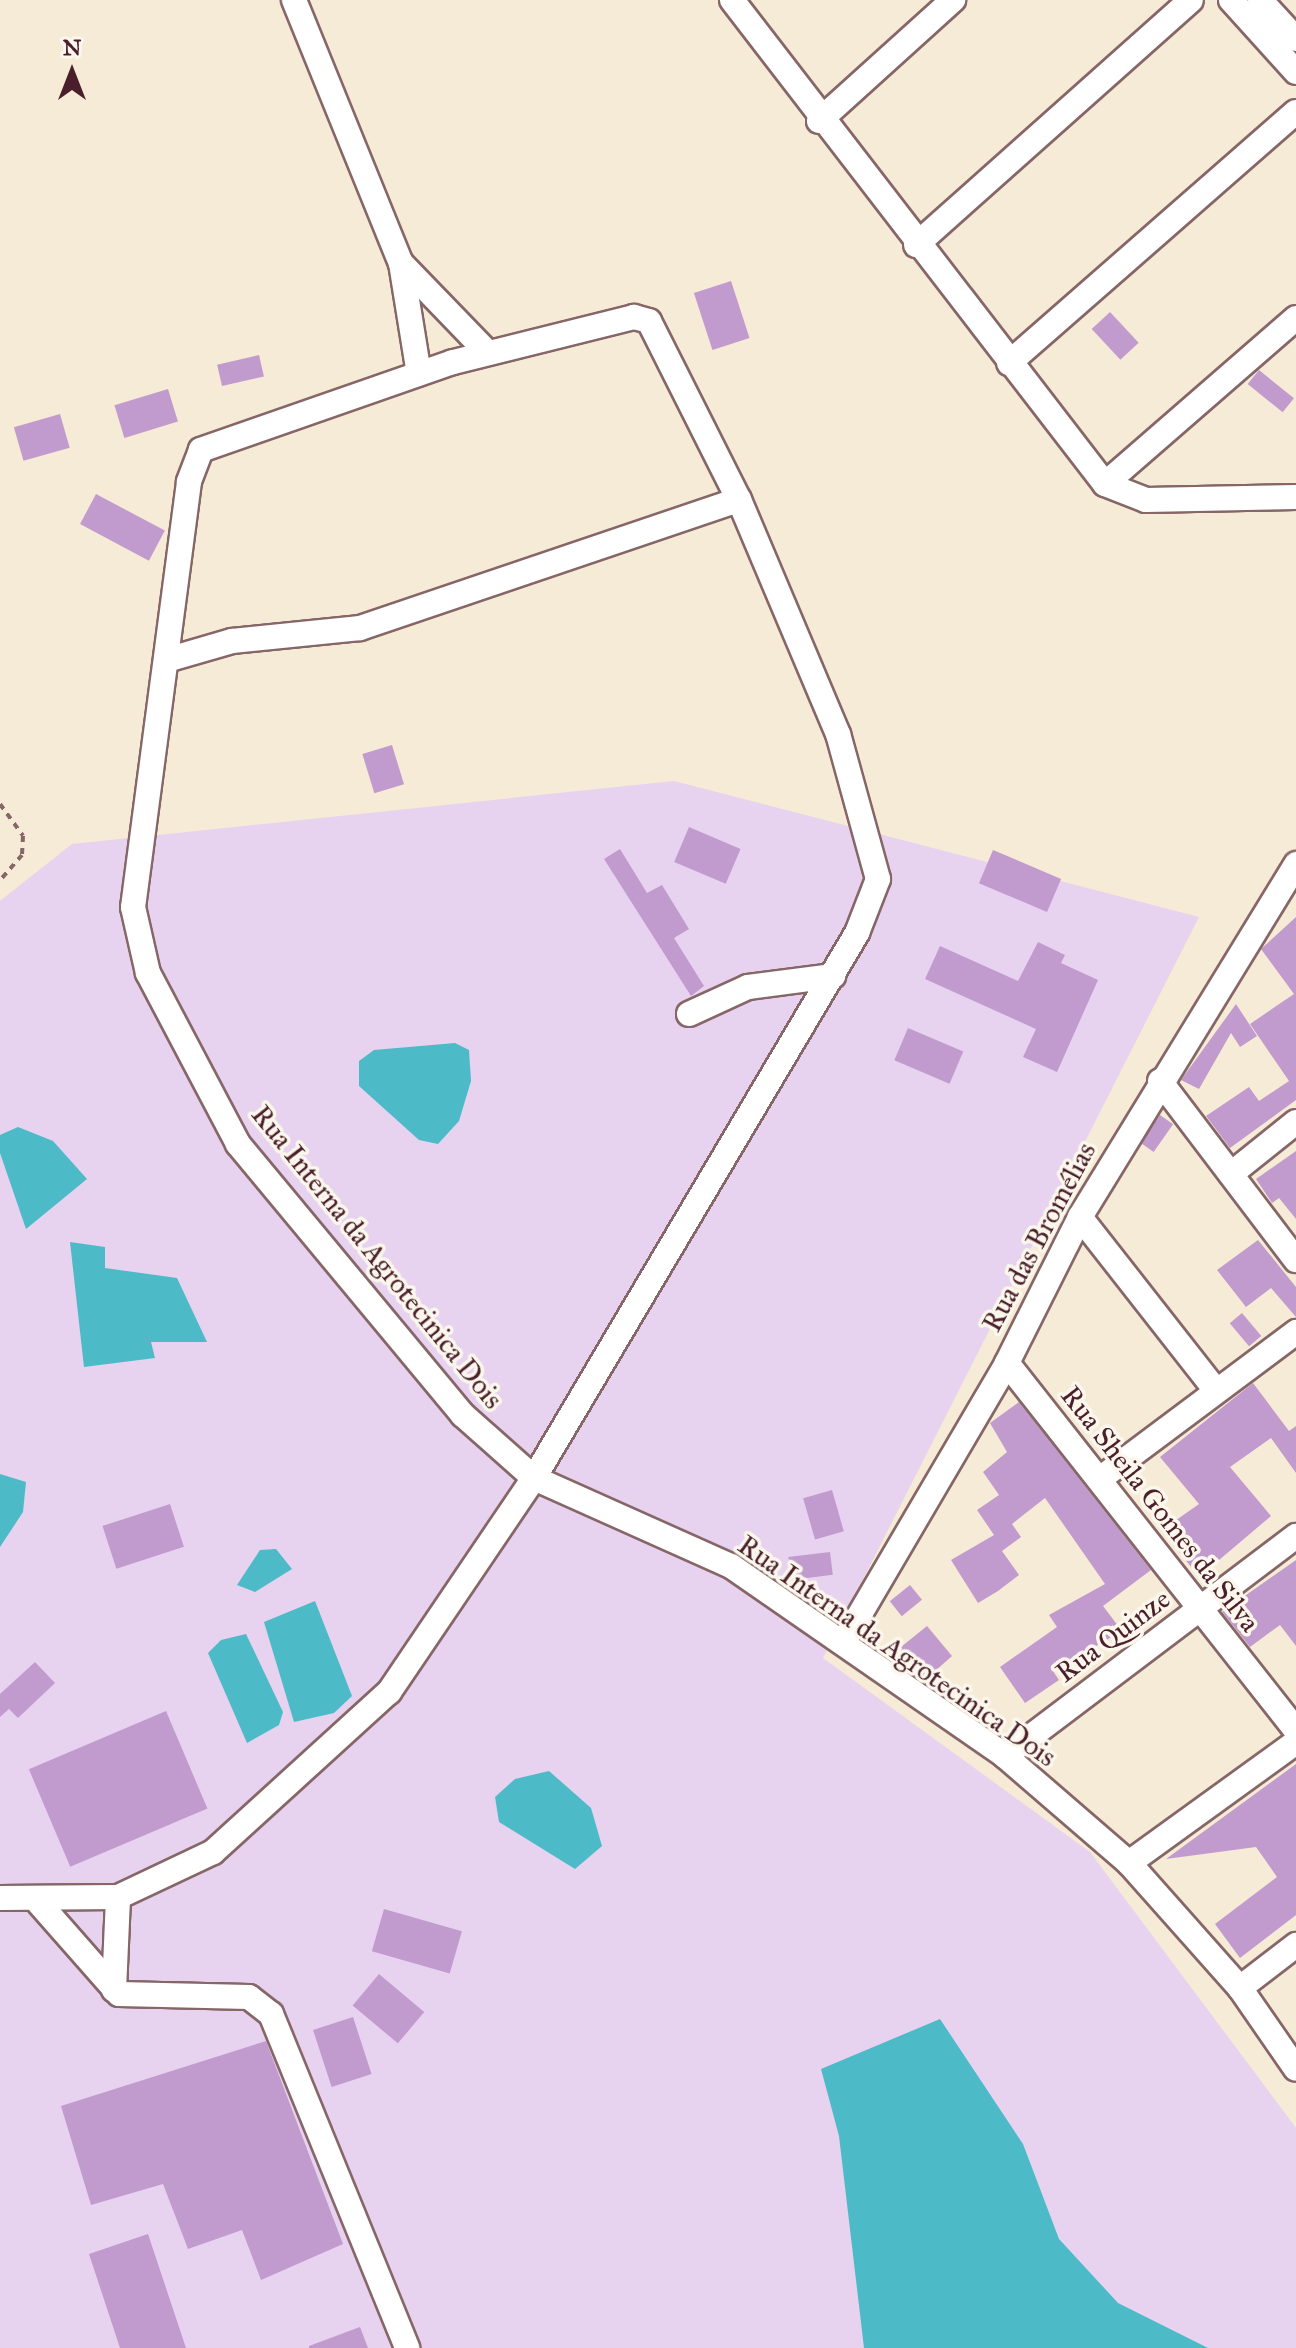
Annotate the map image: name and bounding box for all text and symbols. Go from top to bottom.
north arrow [32,32,112,112]
text: N [63,34,81,61]
street label: Rua Interna da Agrotecinica Dois [244,1099,510,1415]
street label: Rua das Bromélias [975,1137,1103,1337]
street label: Rua Sheila Gomes da Silva [1054,1379,1266,1639]
street label: Rua Interna da Agrotecinica Dois [731,1528,1063,1774]
street label: Rua Quinze [1049,1582,1177,1690]

